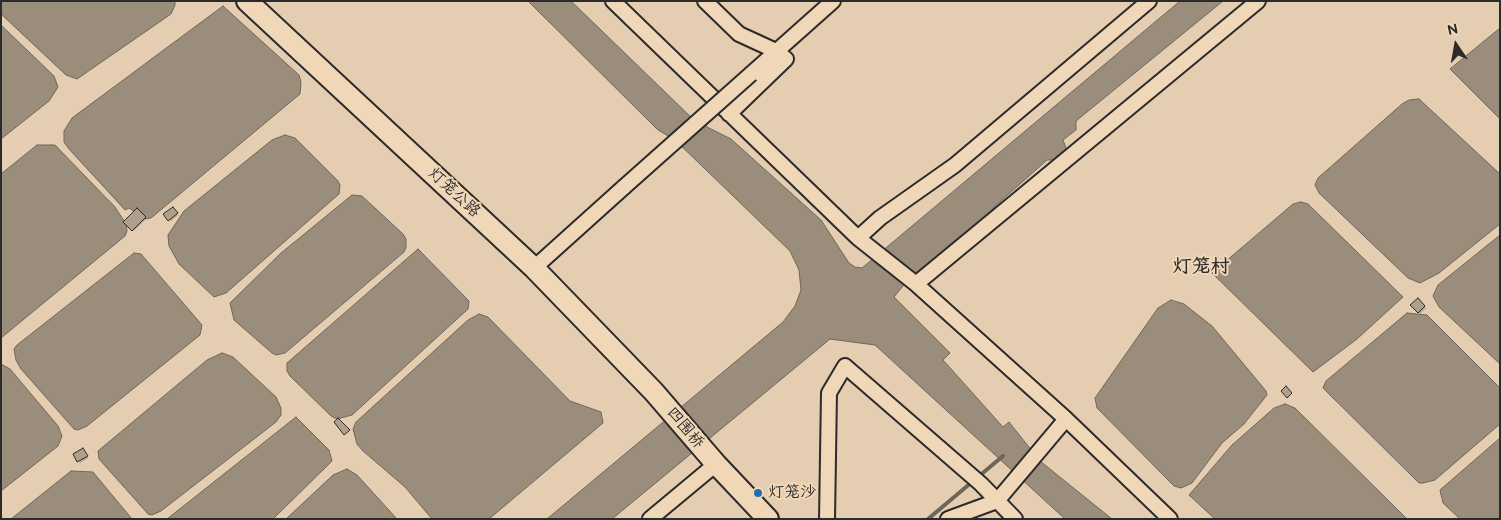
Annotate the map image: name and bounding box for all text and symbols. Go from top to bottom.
north arrow [1431,20,1481,70]
text: N [1446,20,1460,39]
street label: 灯笼公路 [424,164,484,222]
district label: 灯笼村 [1173,256,1229,278]
street label: 四围桥 [662,403,708,453]
place label: 灯笼沙 [768,483,816,503]
marker: 灯笼沙 [752,487,764,499]

